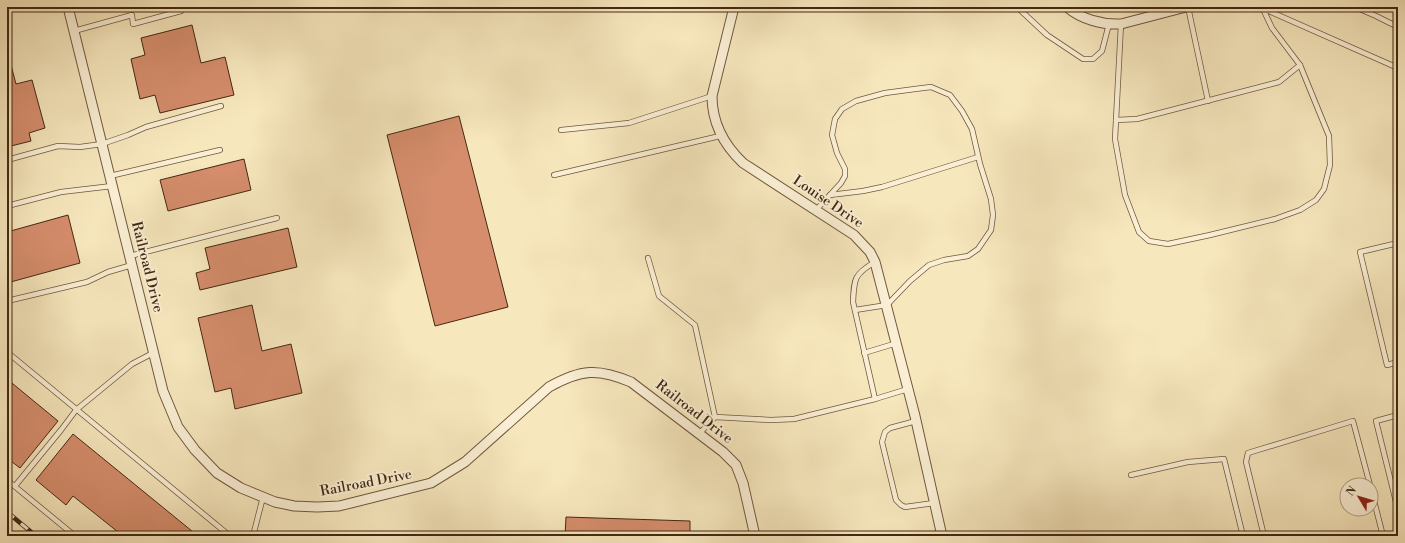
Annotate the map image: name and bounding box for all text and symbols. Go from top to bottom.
street label: Louise Drive [789,172,867,232]
street label: Railroad Drive [127,220,167,314]
street label: Railroad Drive [652,376,736,448]
street label: Railroad Drive [319,465,413,501]
north arrow [1339,477,1379,517]
text: N [1344,483,1360,499]

